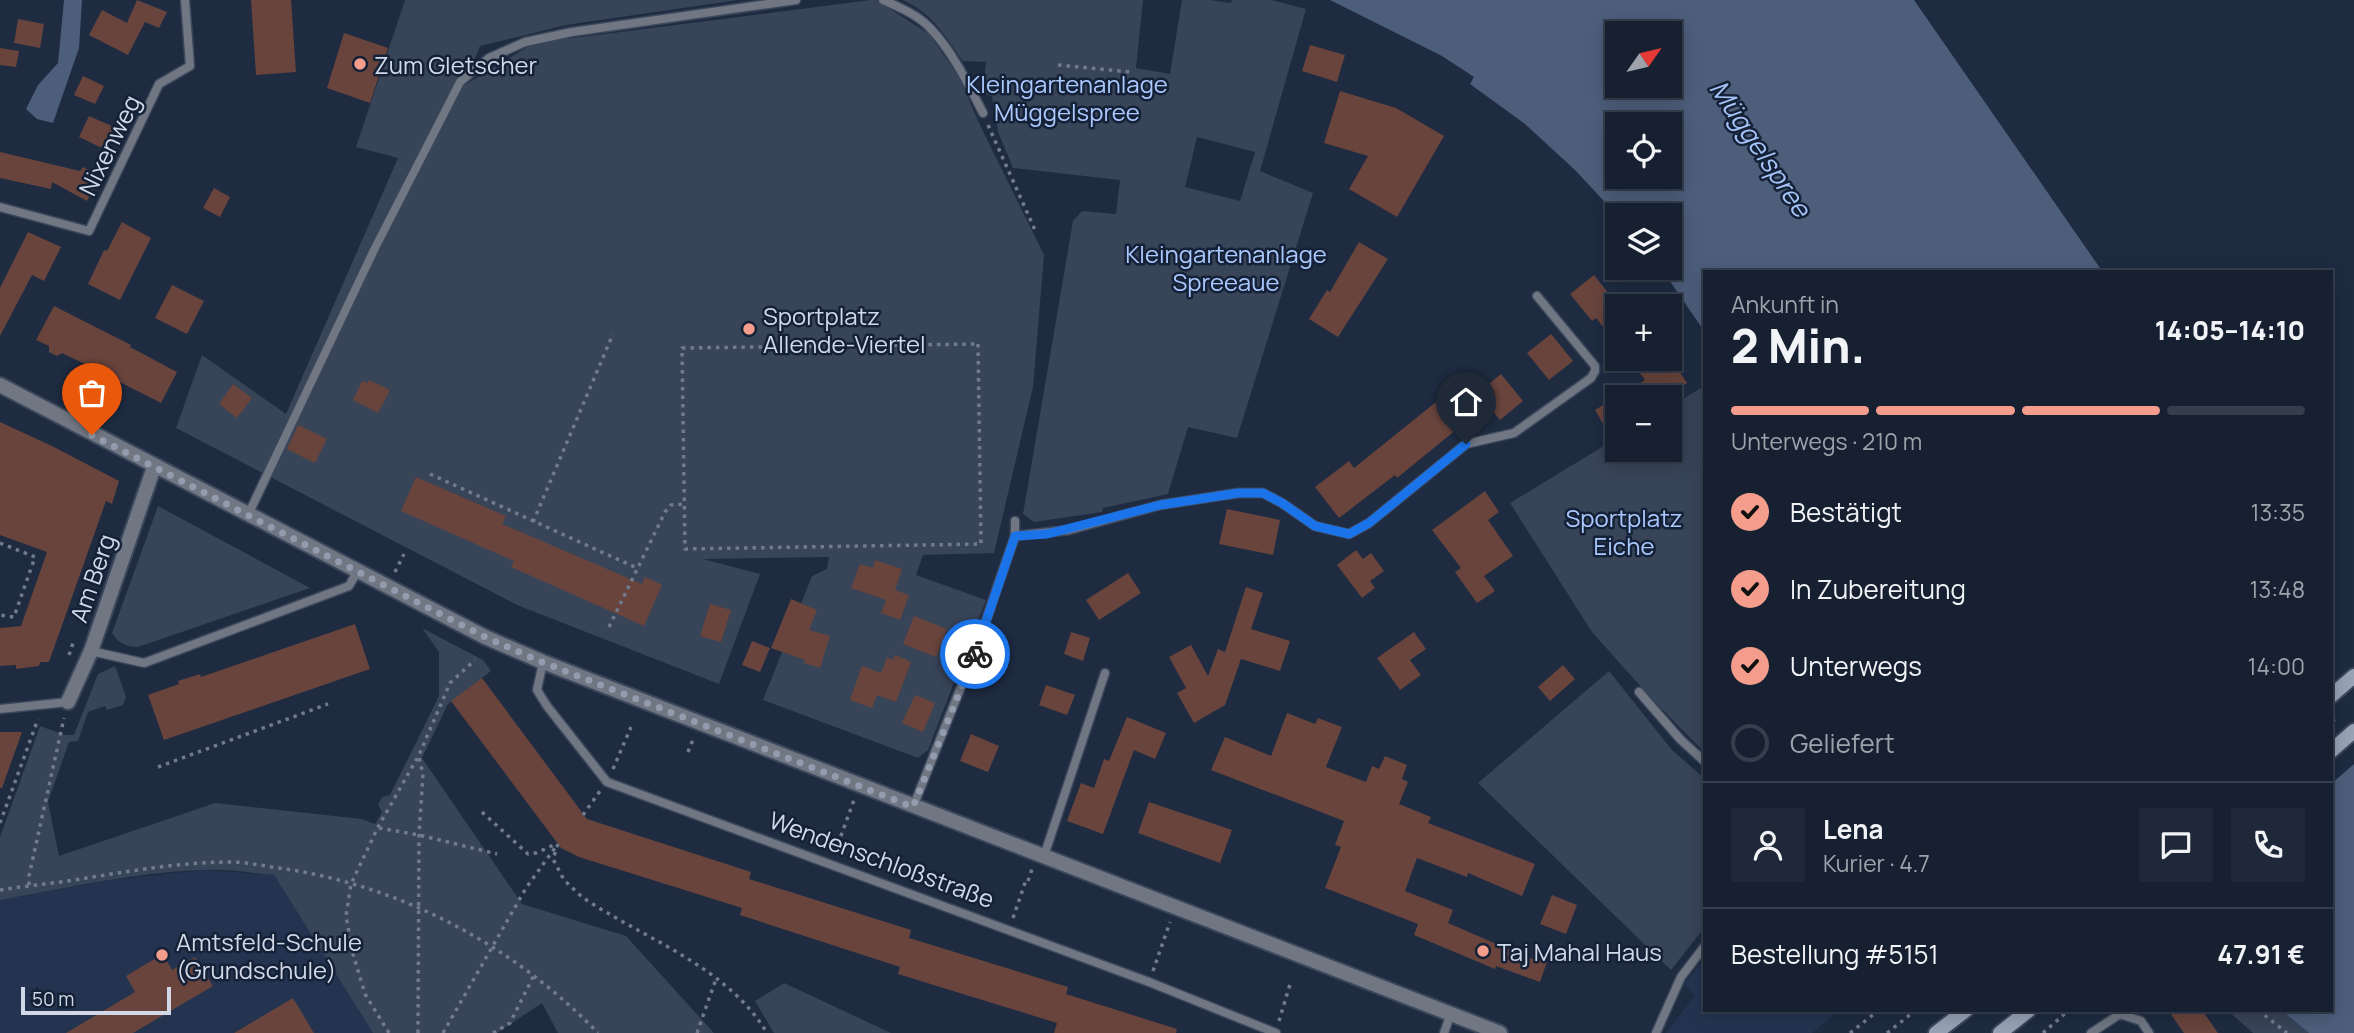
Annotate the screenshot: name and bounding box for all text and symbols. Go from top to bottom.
north arrow [1605,21,1682,98]
map controls [1605,21,1682,462]
place label: Zum Gletscher [374,48,537,81]
marker: Zum Gletscher [352,56,368,72]
park label: Kleingartenanlage Müggelspree [966,67,1168,128]
water label: Müggelspree [1702,72,1821,225]
street label: Nixenweg [70,89,148,201]
button: locate [1605,112,1682,189]
button: layers [1605,203,1682,280]
park label: Kleingartenanlage Spreeaue [1125,237,1327,298]
text: Ankunft in [1731,288,1839,320]
button: + [1605,294,1682,371]
place label: Sportplatz Allende-Viertel [763,299,926,360]
text: 14:05–14:10 [2155,312,2305,348]
text: 2 Min. [1731,314,1865,377]
marker: Sportplatz Allende-Viertel [741,321,757,337]
pin [62,363,122,435]
pin [1436,372,1496,444]
icon: bag [73,374,111,412]
icon: home [1447,383,1485,421]
button: − [1605,385,1682,462]
text: Unterwegs · 210 m [1731,425,1922,457]
icon: check [1731,493,1769,531]
text: Bestätigt [1790,494,1902,530]
text: 13:35 [2250,496,2305,528]
park label: Sportplatz Eiche [1566,501,1682,562]
street label: Am Berg [62,529,122,627]
icon: check [1731,570,1769,608]
text: In Zubereitung [1790,571,1966,607]
text: 13:48 [2250,573,2305,605]
courier [940,619,1010,689]
icon: bike [956,635,994,673]
icon: check [1731,647,1769,685]
text: Unterwegs [1790,648,1922,684]
text: 14:00 [2248,650,2305,682]
text: Geliefert [1790,725,1895,761]
street label: Wendenschloßstraße [765,803,999,915]
button: person [1731,808,1805,882]
button: chat [2139,808,2213,882]
button: phone [2231,808,2305,882]
text: Lena [1823,811,1883,847]
text: Kurier · 4.7 [1823,847,1930,879]
place label: Amtsfeld-Schule (Grundschule) [176,925,362,986]
place label: Taj Mahal Haus [1497,935,1662,968]
text: Bestellung #5151 [1731,936,1939,972]
text: 47.91 € [2217,936,2305,972]
marker: Taj Mahal Haus [1475,943,1491,959]
marker: Amtsfeld-Schule (Grundschule) [154,947,170,963]
scale bar [21,984,172,1016]
text: 50 m [32,986,74,1012]

